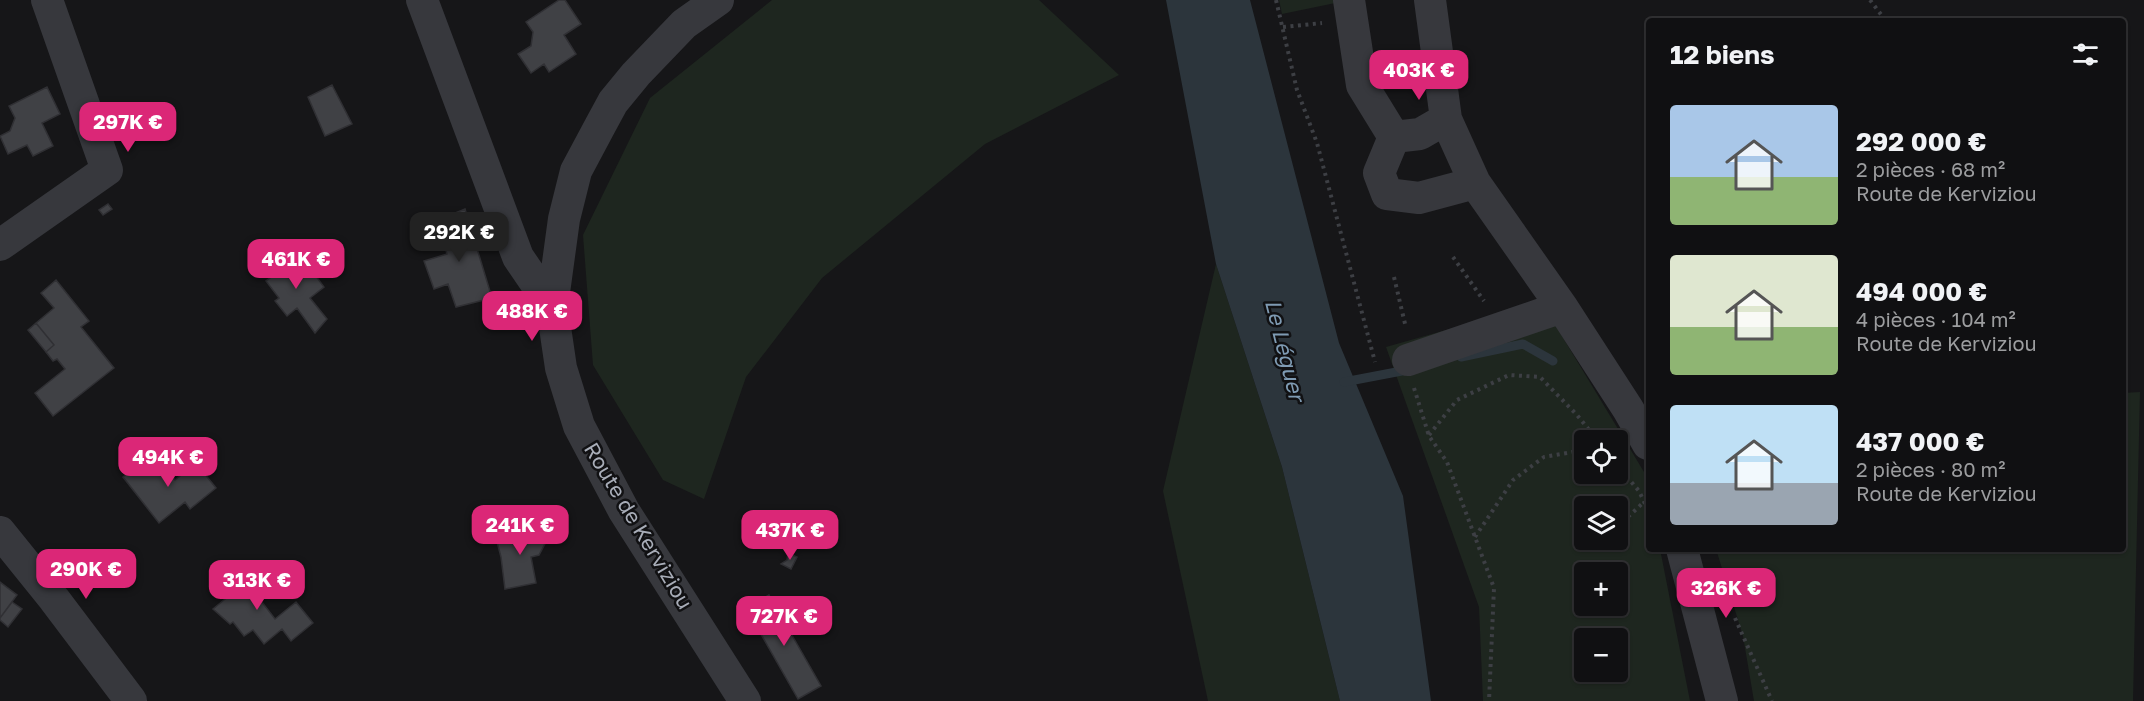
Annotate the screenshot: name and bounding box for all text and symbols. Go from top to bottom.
icon: filters [2069,38,2102,71]
text: 12 biens [1670,39,1775,70]
pin: 403K € [1370,50,1468,101]
text: 403K € [1383,57,1455,81]
pin: 297K € [79,102,177,153]
text: 297K € [93,109,163,133]
text: 292 000 € [1856,126,1986,157]
icon: home [1718,129,1790,201]
text: 2 pièces · 68 m² [1856,157,2005,181]
text: Route de Kerviziou [1856,181,2037,205]
pin: 292K € [410,212,508,263]
text: 292K € [424,219,494,243]
pin: 461K € [247,239,345,290]
text: 461K € [261,246,331,270]
text: 494 000 € [1856,276,1987,307]
icon: home [1718,279,1790,351]
pin: 488K € [483,291,581,342]
water label: Le Léguer [1260,296,1312,407]
text: 488K € [496,298,568,322]
text: 4 pièces · 104 m² [1856,307,2016,331]
text: Route de Kerviziou [1856,331,2037,355]
text: 437 000 € [1856,426,1984,457]
icon: home [1718,429,1790,501]
map controls [1574,430,1628,682]
button: locate [1574,430,1628,484]
pin: 494K € [119,437,217,488]
street label: Route de Kerviziou [579,438,699,613]
text: 494K € [132,444,204,468]
text: 2 pièces · 80 m² [1856,457,2005,481]
text: Route de Kerviziou [1856,481,2037,505]
button: layers [1574,496,1628,550]
pin: 241K € [471,505,569,556]
pin: 437K € [741,510,839,561]
text: 241K € [486,512,554,536]
text: 437K € [755,517,825,541]
pin: 290K € [37,549,135,600]
text: 290K € [50,556,122,580]
pin: 313K € [208,560,306,611]
button: + [1574,562,1628,616]
text: 313K € [223,567,291,591]
pin: 326K € [1677,568,1775,619]
text: 326K € [1691,575,1761,599]
pin: 727K € [735,596,833,647]
text: 727K € [750,603,818,627]
button: − [1574,628,1628,682]

